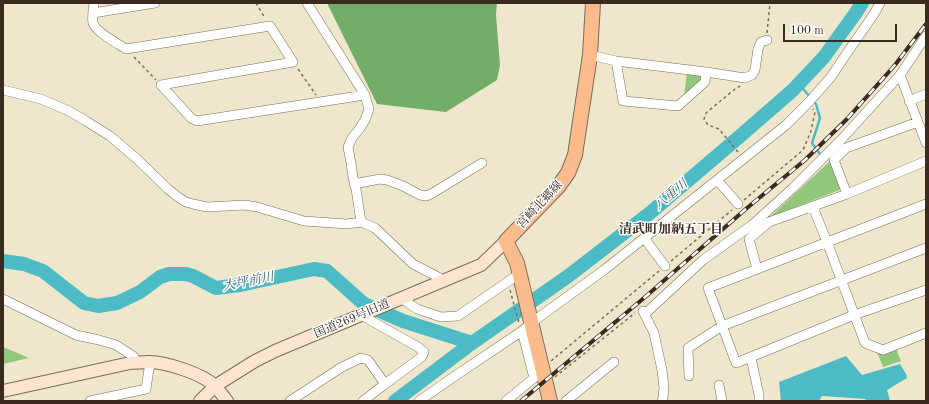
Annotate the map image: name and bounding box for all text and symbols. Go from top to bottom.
scale bar [785,16,899,42]
text: 100 m [790,25,824,37]
water label: 八重川 [651,176,691,214]
street label: 宮崎北郷線 [514,178,566,232]
district label: 清武町加納五丁目 [619,222,723,238]
water label: 大坪前川 [221,269,275,295]
street label: 国道269号旧道 [312,297,392,341]

